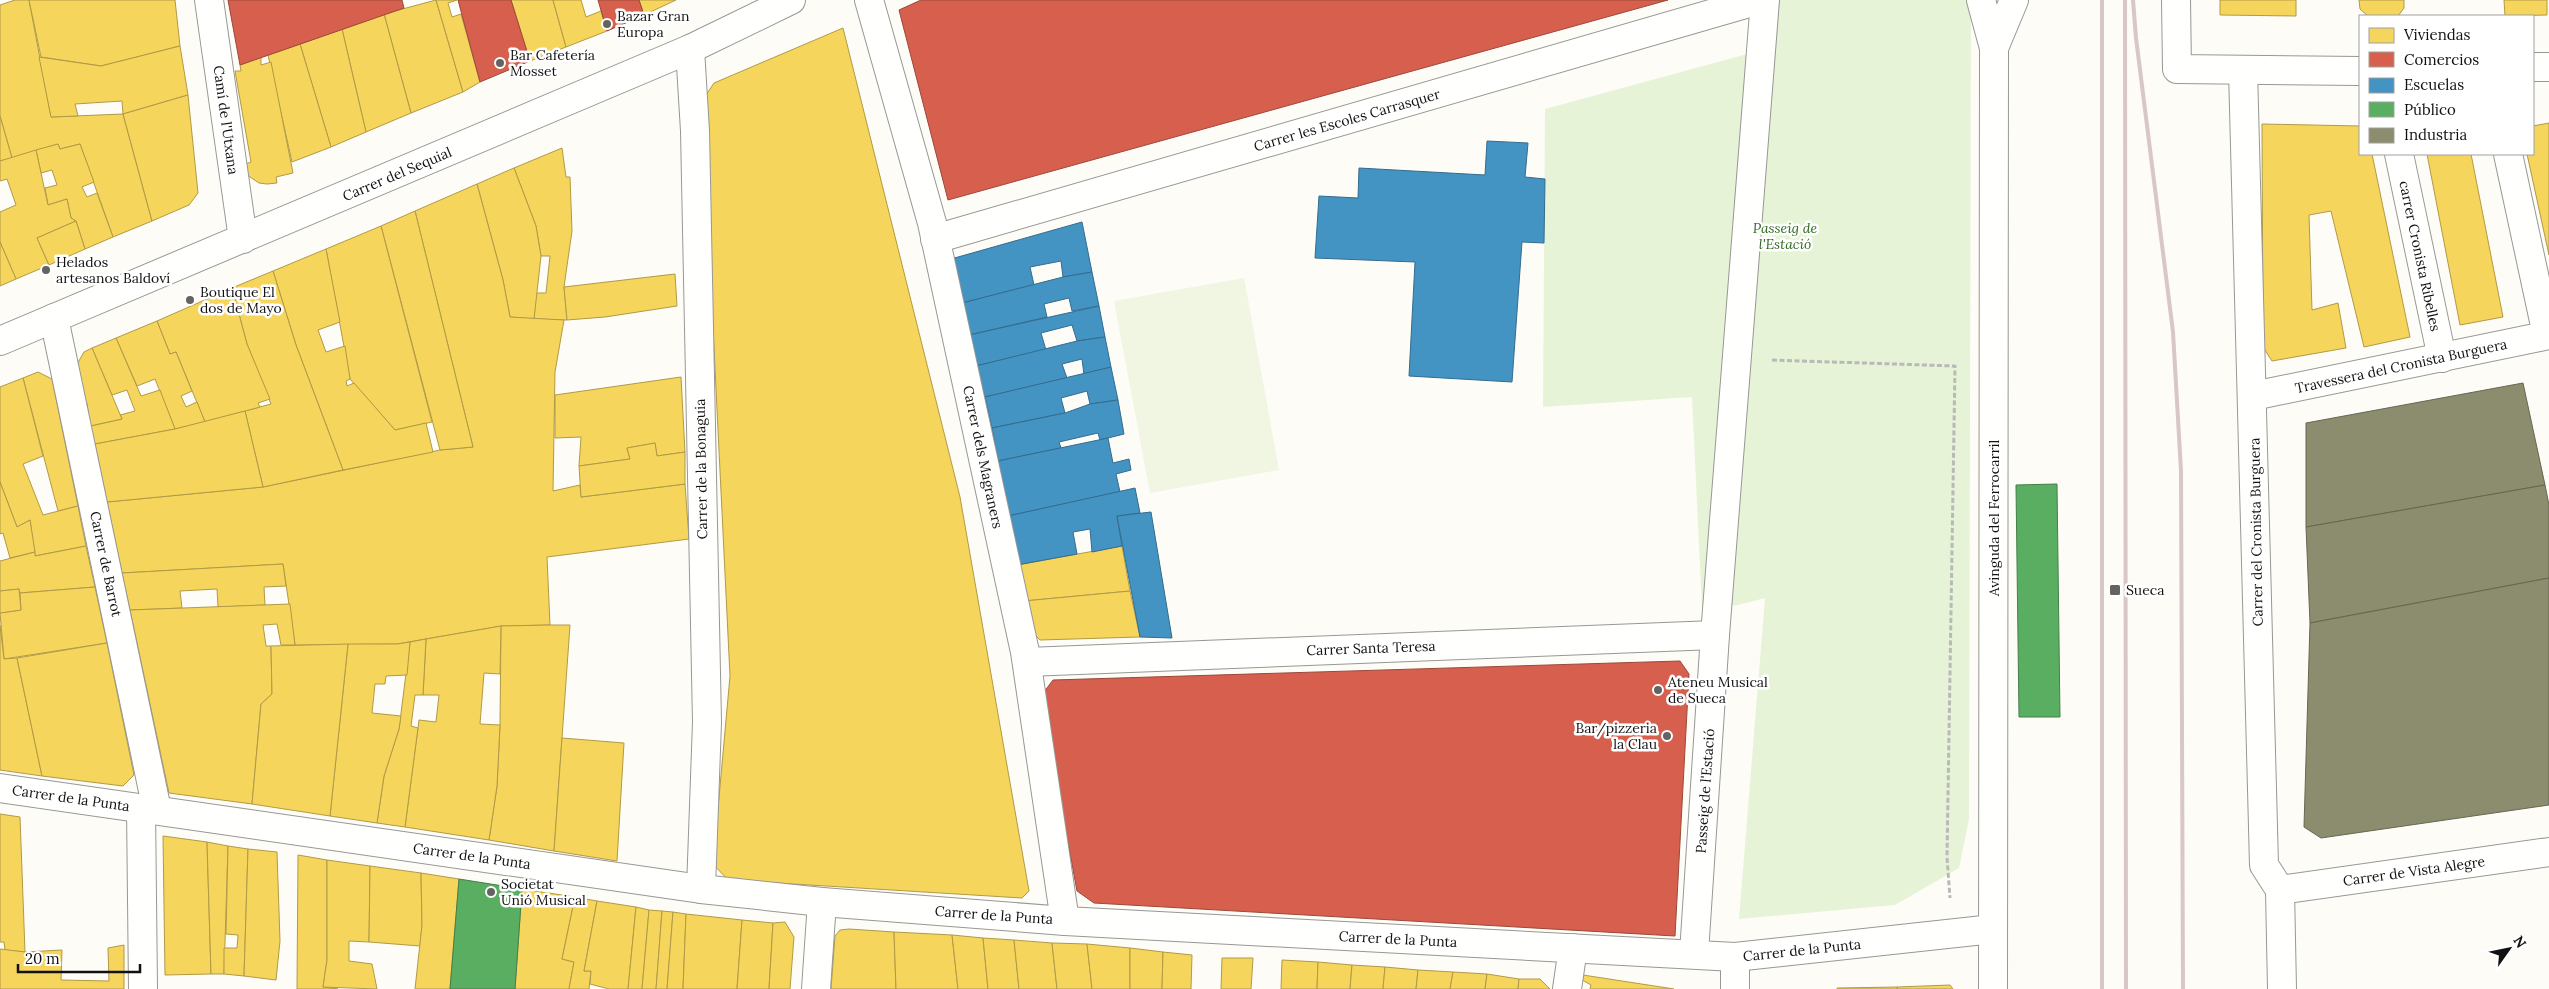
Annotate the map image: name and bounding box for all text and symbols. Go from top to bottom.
place label: Bazar Gran Europa [617,7,690,41]
legend [2359,15,2534,155]
marker: Bazar Gran Europa [601,18,613,30]
text: Viviendas [2403,25,2471,44]
place label: Bar Cafetería Mosset [510,46,595,80]
text: Comercios [2404,50,2479,69]
marker: Bar Cafetería Mosset [494,57,506,69]
street label: Camí de l'Utxana [209,64,243,176]
text: Escuelas [2404,75,2464,94]
street label: Carrer les Escoles Carrasquer [1252,85,1442,155]
text: Público [2404,100,2456,119]
text: Industria [2404,125,2467,144]
street label: Carrer del Sequial [340,143,454,205]
street label: carrer Cronista Ribelles [2395,179,2445,333]
park label: Passeig de l'Estació [1753,219,1817,253]
place label: Helados artesanos Baldoví [56,253,170,287]
marker: Helados artesanos Baldoví [40,264,52,276]
place label: Boutique El dos de Mayo [200,283,282,317]
marker: Boutique El dos de Mayo [184,294,196,306]
street label: Travessera del Cronista Burguera [2293,335,2509,397]
street label: Carrer dels Magraners [959,384,1007,530]
street label: Carrer de la Bonaguia [691,399,711,539]
street label: Carrer del Cronista Burguera [2245,437,2267,627]
street label: Avinguda del Ferrocarril [1985,440,2003,597]
street label: Carrer de Barrot [86,510,126,619]
place label: Sueca [2126,581,2164,599]
marker: Sueca [2108,583,2122,597]
street label: Carrer Santa Teresa [1306,637,1436,659]
place label: Ateneu Musical de Sueca [1667,673,1768,707]
marker: Ateneu Musical de Sueca [1652,684,1664,696]
place label: Bar/pizzeria la Clau [1575,719,1657,753]
street label: Passeig de l'Estació [1692,728,1718,854]
marker: Bar/pizzeria la Clau [1661,730,1673,742]
street label: Carrer de la Punta [11,781,131,815]
street label: Carrer de la Punta [412,839,532,873]
street label: Carrer de Vista Alegre [2342,852,2487,890]
place label: Societat Unió Musical [501,875,586,909]
marker: Societat Unió Musical [485,886,497,898]
street label: Carrer de la Punta [934,902,1054,928]
north arrow [2484,924,2534,974]
street label: Carrer de la Punta [1338,927,1458,951]
text: N [2509,932,2530,952]
street label: Carrer de la Punta [1742,935,1862,965]
scale bar [18,942,140,974]
text: 20 m [25,949,60,968]

